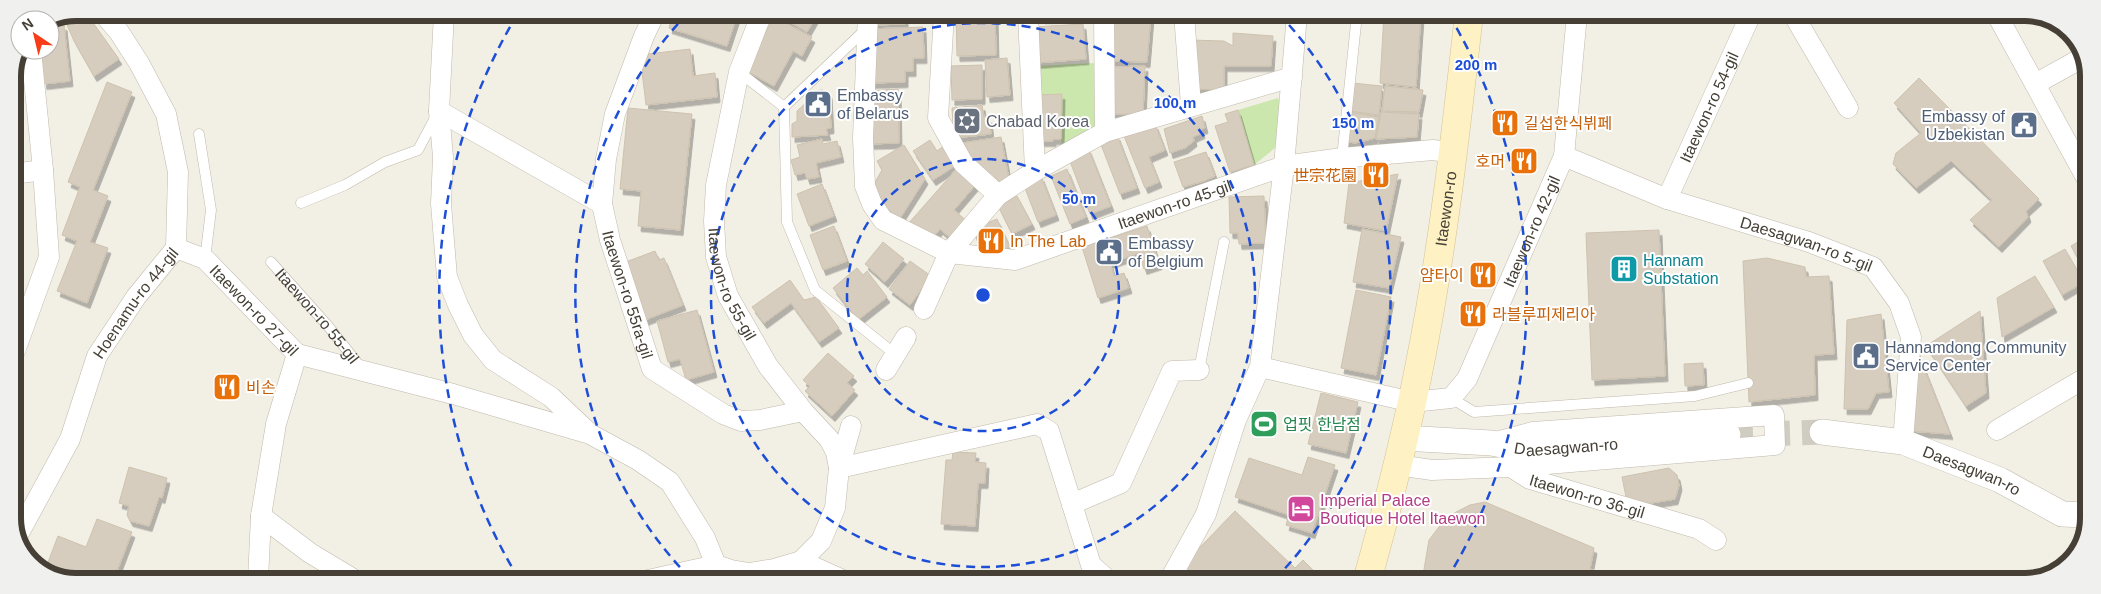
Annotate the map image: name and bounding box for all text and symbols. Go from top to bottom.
north arrow [10,10,60,60]
text: N [19,15,36,34]
street label: Itaewon-ro 54-gil [1676,49,1741,165]
text: 200 m [1455,56,1497,73]
place label: Embassy of Belarus [837,87,909,122]
public building icon: Embassy of Belarus [803,89,833,119]
text: 100 m [1154,94,1196,111]
synagogue icon: Chabad Korea [952,106,982,136]
restaurant icon: 길섭한식뷔페 [1490,108,1520,138]
place label: Embassy of Uzbekistan [1921,108,2006,143]
public building icon: Embassy of Uzbekistan [2009,110,2039,140]
place label: Chabad Korea [986,113,1089,130]
text: 150 m [1332,114,1374,131]
place label: 길섭한식뷔페 [1524,115,1612,132]
restaurant icon: 호머 [1509,146,1539,176]
place label: 호머 [1476,153,1505,170]
restaurant icon: 世宗花園 [1361,160,1391,190]
place label: 世宗花園 [1293,167,1357,184]
street label: Itaewon-ro [1432,170,1459,247]
street label: Itaewon-ro 42-gil [1500,173,1563,289]
street label: Itaewon-ro 45-gil [1115,177,1234,232]
text: 50 m [1062,190,1096,207]
street label: Daesagwan-ro 5-gil [1738,213,1875,274]
restaurant icon: In The Lab [976,226,1006,256]
street label: Itaewon-ro 55-gil [706,227,760,343]
street label: Itaewon-ro 55ra-gil [600,229,657,361]
place label: In The Lab [1010,233,1086,250]
place label: Embassy of Belgium [1128,235,1204,270]
public building icon: Embassy of Belgium [1094,237,1124,267]
street label: Hoenamu-ro 44-gil [89,244,181,361]
place label: Hannam Substation [1643,252,1719,287]
building icon: Hannam Substation [1609,254,1639,284]
restaurant icon: 얌타이 [1468,260,1498,290]
street label: Itaewon-ro 27-gil [207,261,302,359]
street label: Itaewon-ro 55-gil [272,265,363,367]
place label: 얌타이 [1420,267,1464,284]
centre of rings [974,286,992,304]
restaurant icon: 라블루피제리아 [1458,299,1488,329]
place label: 라블루피제리아 [1492,306,1595,323]
place label: Hannamdong Community Service Center [1885,339,2066,374]
public building icon: Hannamdong Community Service Center [1851,341,1881,371]
restaurant icon: 비손 [212,372,242,402]
place label: 비손 [246,379,276,396]
sports icon: 업핏 한남점 [1249,409,1279,439]
place label: 업핏 한남점 [1283,416,1361,433]
street label: Daesagwan-ro [1513,435,1619,459]
street label: Daesagwan-ro [1921,442,2024,498]
street label: Itaewon-ro 36-gil [1527,471,1647,521]
place label: Imperial Palace Boutique Hotel Itaewon [1320,492,1485,527]
hotel icon: Imperial Palace Boutique Hotel Itaewon [1286,494,1316,524]

